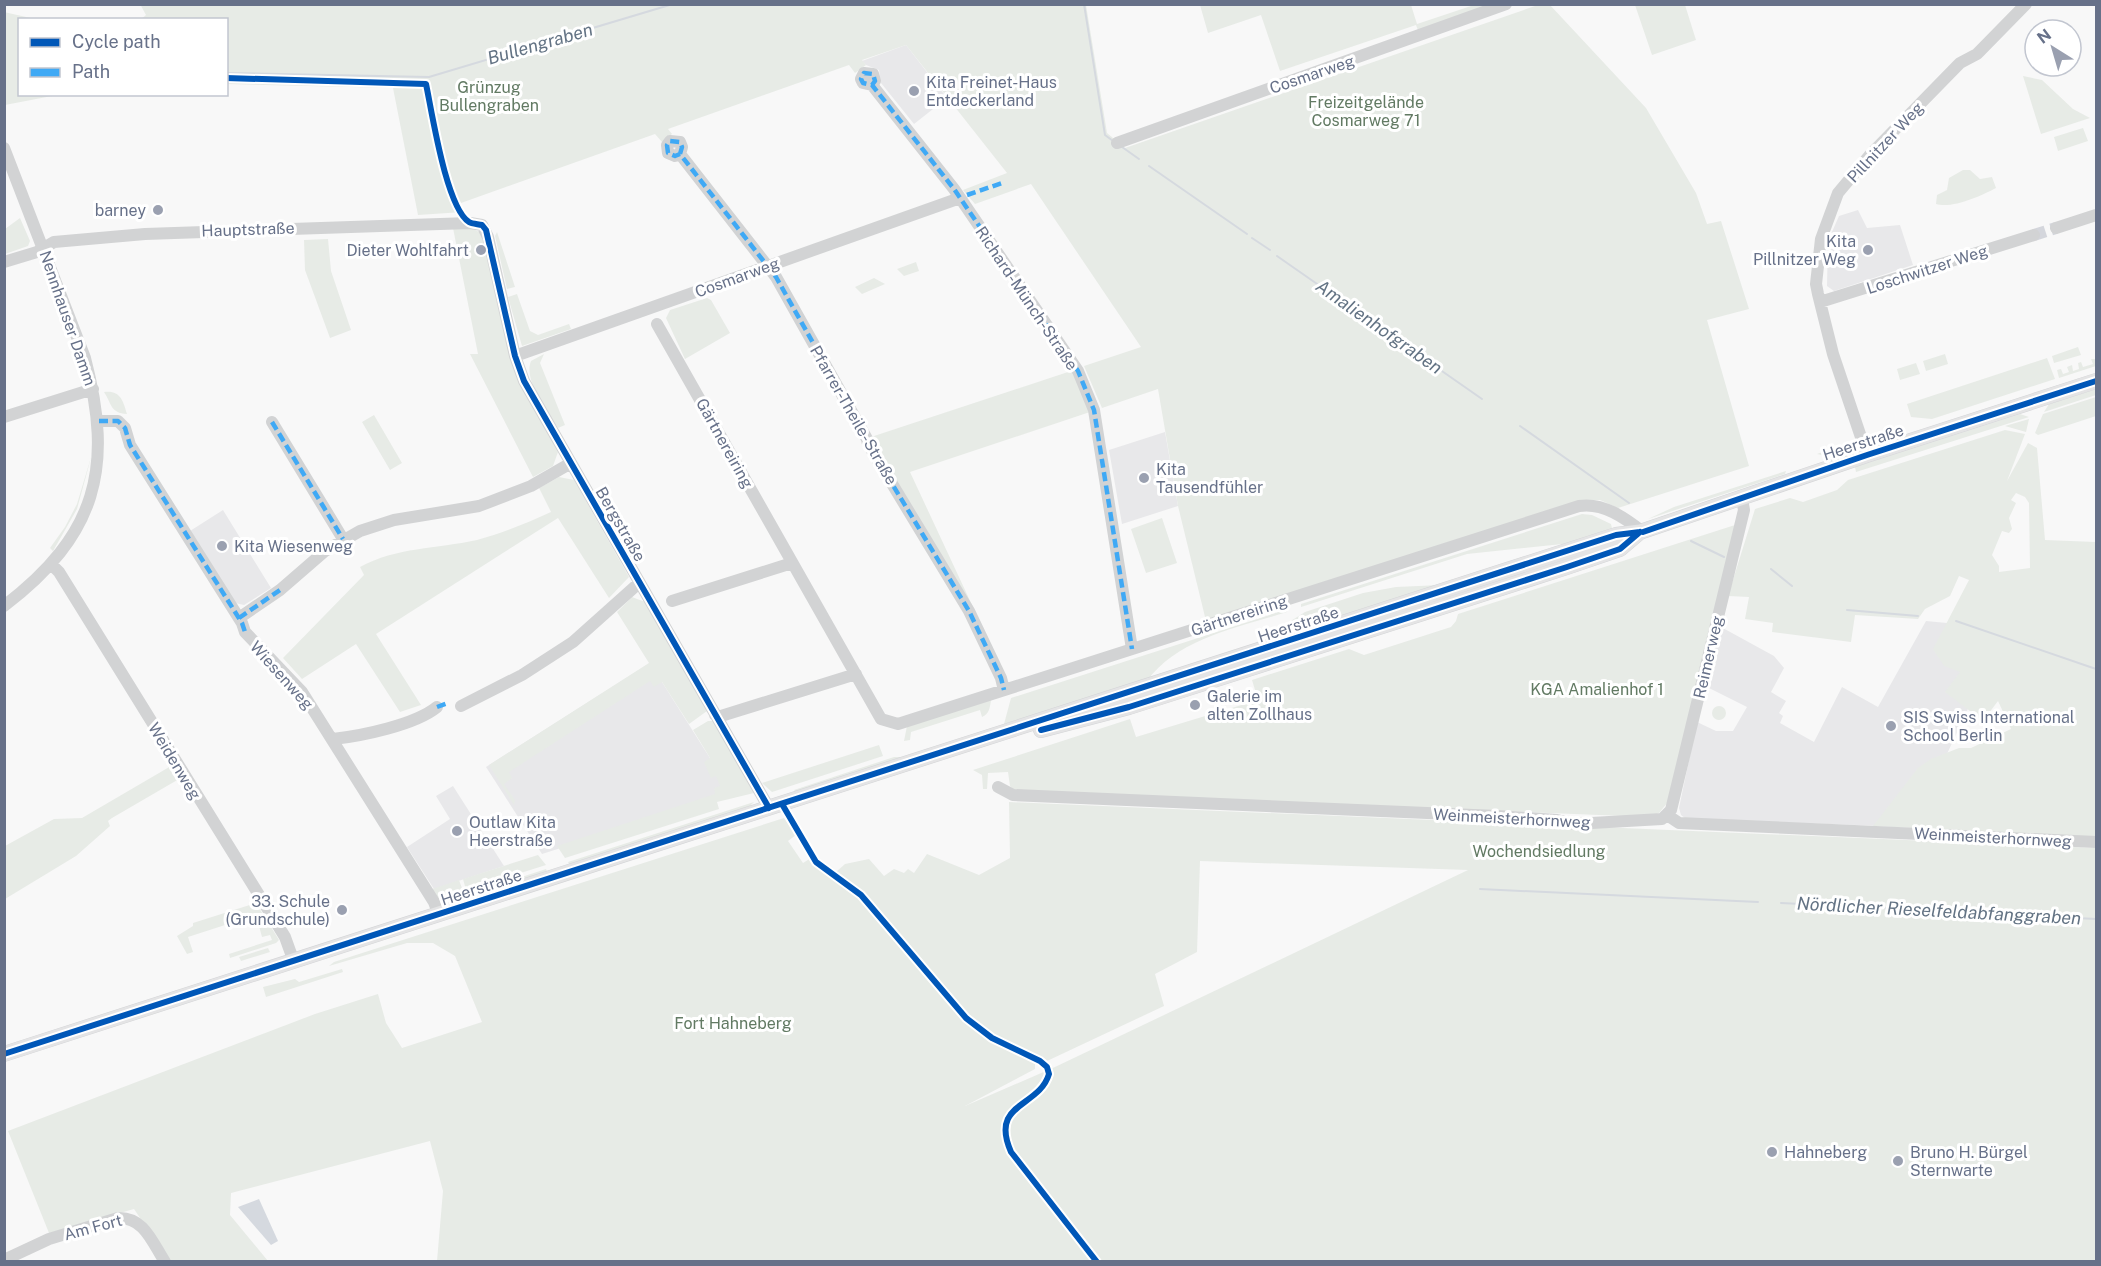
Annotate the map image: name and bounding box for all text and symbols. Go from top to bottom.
legend [18,18,228,96]
water label: Bullengraben [485,18,595,69]
north arrow [2023,18,2083,78]
text: N [2034,25,2055,48]
text: Cycle path [72,31,161,52]
street label: Cosmarweg [1267,51,1357,98]
text: Path [72,61,110,82]
place label: Kita Freinet-Haus Entdeckerland [926,73,1057,110]
park label: Grünzug Bullengraben [439,78,539,115]
marker: Kita Freinet-Haus Entdeckerland [907,84,921,98]
park label: Freizeitgelände Cosmarweg 71 [1308,93,1424,130]
street label: Pillnitzer Weg [1843,98,1927,186]
place label: barney [95,201,146,220]
marker: barney [151,203,165,217]
street label: Hauptstraße [201,218,295,241]
street label: Richard-Münch-Straße [971,223,1082,374]
place label: Kita Pillnitzer Weg [1753,232,1856,269]
place label: Dieter Wohlfahrt [346,241,469,260]
street label: Loschwitzer Weg [1864,241,1990,298]
marker: Dieter Wohlfahrt [474,243,488,257]
marker: Kita Pillnitzer Weg [1861,243,1875,257]
street label: Nennhauser Damm [35,248,100,388]
street label: Cosmarweg [692,253,782,302]
water label: Amalienhofgraben [1312,275,1446,378]
street label: Pfarrer-Theile-Straße [806,342,901,488]
street label: Gärtnereiring [692,395,757,492]
street label: Heerstraße [1820,420,1906,464]
place label: Kita Tausendfühler [1156,460,1263,497]
marker: Kita Tausendfühler [1137,471,1151,485]
street label: Bergstraße [592,484,650,565]
place label: Kita Wiesenweg [234,537,353,556]
marker: Kita Wiesenweg [215,539,229,553]
street label: Gärtnereiring [1189,591,1290,640]
street label: Heerstraße [1255,602,1341,646]
street label: Reimerweg [1690,614,1727,700]
street label: Wiesenweg [246,637,317,714]
park label: KGA Amalienhof 1 [1530,680,1664,699]
place label: Galerie im alten Zollhaus [1207,687,1312,724]
marker: Galerie im alten Zollhaus [1188,698,1202,712]
place label: SIS Swiss International School Berlin [1903,708,2075,745]
street label: Weidenweg [144,719,205,803]
marker: SIS Swiss International School Berlin [1884,719,1898,733]
street label: Weinmeisterhornweg [1433,805,1591,832]
place label: Outlaw Kita Heerstraße [469,813,556,850]
marker: Outlaw Kita Heerstraße [450,824,464,838]
street label: Weinmeisterhornweg [1914,824,2072,851]
park label: Wochendsiedlung [1472,842,1606,861]
street label: Heerstraße [438,865,524,909]
place label: 33. Schule (Grundschule) [225,892,330,929]
water label: Nördlicher Rieselfeldabfanggraben [1796,893,2082,928]
marker: 33. Schule (Grundschule) [335,903,349,917]
park label: Fort Hahneberg [674,1014,792,1033]
place label: Hahneberg [1784,1143,1867,1162]
place label: Bruno H. Bürgel Sternwarte [1910,1143,2028,1180]
marker: Hahneberg [1765,1145,1779,1159]
marker: Bruno H. Bürgel Sternwarte [1891,1154,1905,1168]
street label: Am Fort [62,1211,124,1244]

